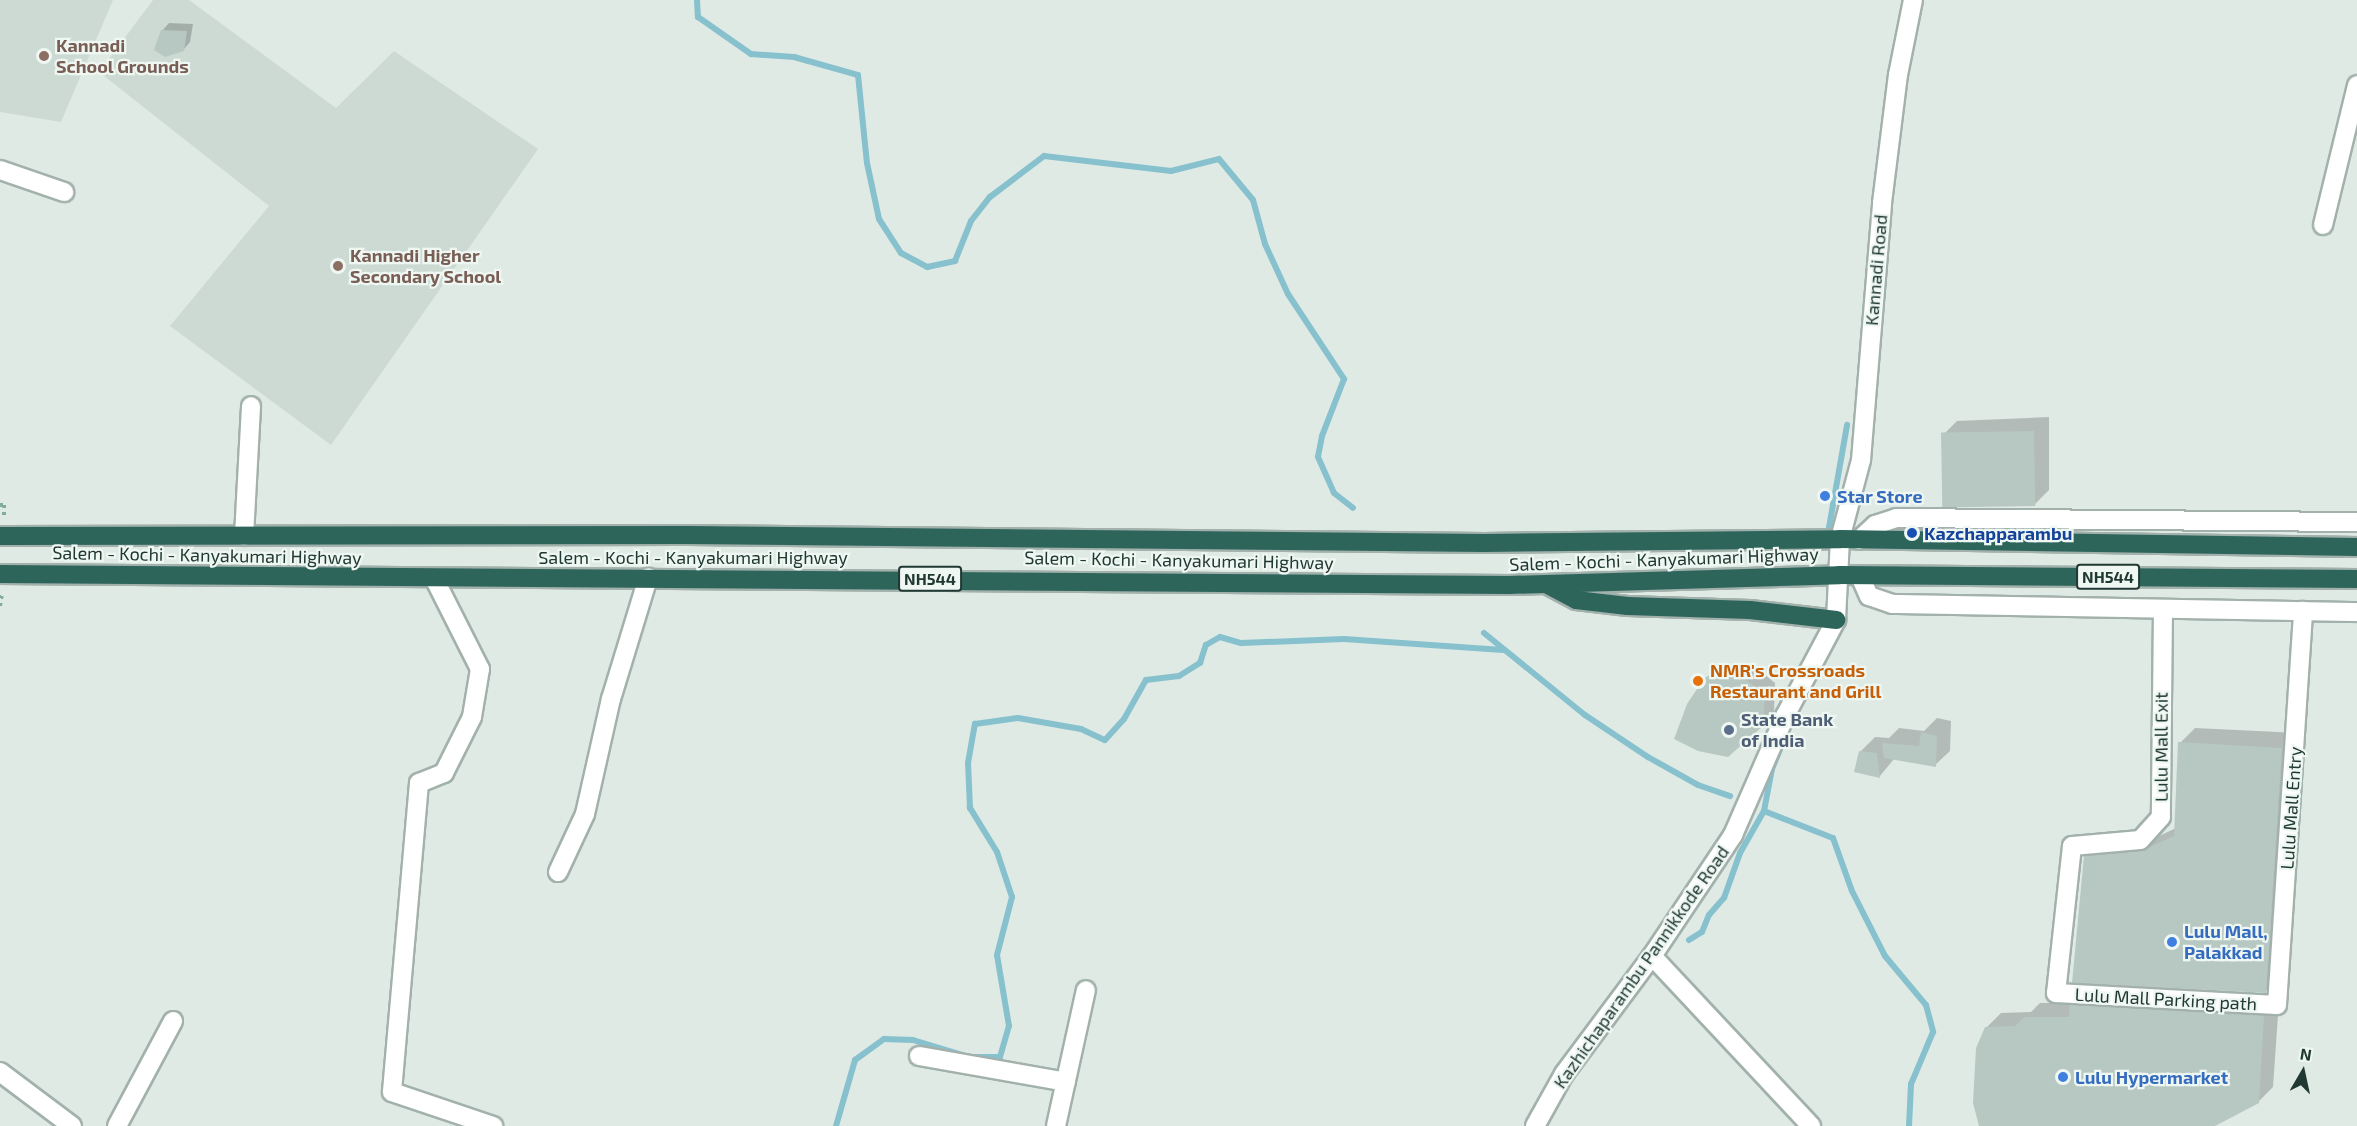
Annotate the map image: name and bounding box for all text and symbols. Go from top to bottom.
place label: Kannadi School Grounds [56,35,189,78]
marker: Kannadi School Grounds [37,49,51,63]
street label: Kannadi Road [1860,213,1892,327]
place label: Kannadi Higher Secondary School [350,245,502,288]
marker: Kannadi Higher Secondary School [331,259,345,273]
place label: Star Store [1837,485,1923,507]
marker: Star Store [1818,489,1832,503]
place label: Kazchapparambu [1924,522,2072,544]
marker: Kazchapparambu [1905,526,1919,540]
street label: Salem - Kochi - Kanyakumari Highway [52,542,362,568]
street label: Salem - Kochi - Kanyakumari Highway [1509,543,1819,575]
street label: Salem - Kochi - Kanyakumari Highway [538,546,848,568]
street label: Salem - Kochi - Kanyakumari Highway [1024,547,1334,573]
road number: NH544 [2075,564,2141,590]
road number: NH544 [897,566,963,592]
place label: NMR's Crossroads Restaurant and Grill [1710,660,1881,702]
marker: NMR's Crossroads Restaurant and Grill [1691,674,1705,688]
street label: Lulu Mall Exit [2150,692,2172,802]
place label: State Bank of India [1741,709,1833,752]
marker: State Bank of India [1722,723,1736,737]
street label: Lulu Mall Entry [2276,746,2306,870]
street label: Kazhichaparambu Pannikkode Road [1549,842,1733,1092]
place label: Lulu Mall, Palakkad [2184,921,2268,964]
marker: Lulu Mall, Palakkad [2165,935,2179,949]
street label: Lulu Mall Parking path [2074,983,2258,1015]
north arrow [2273,1042,2333,1102]
text: N [2299,1043,2313,1064]
place label: Lulu Hypermarket [2075,1066,2228,1088]
marker: Lulu Hypermarket [2056,1070,2070,1084]

